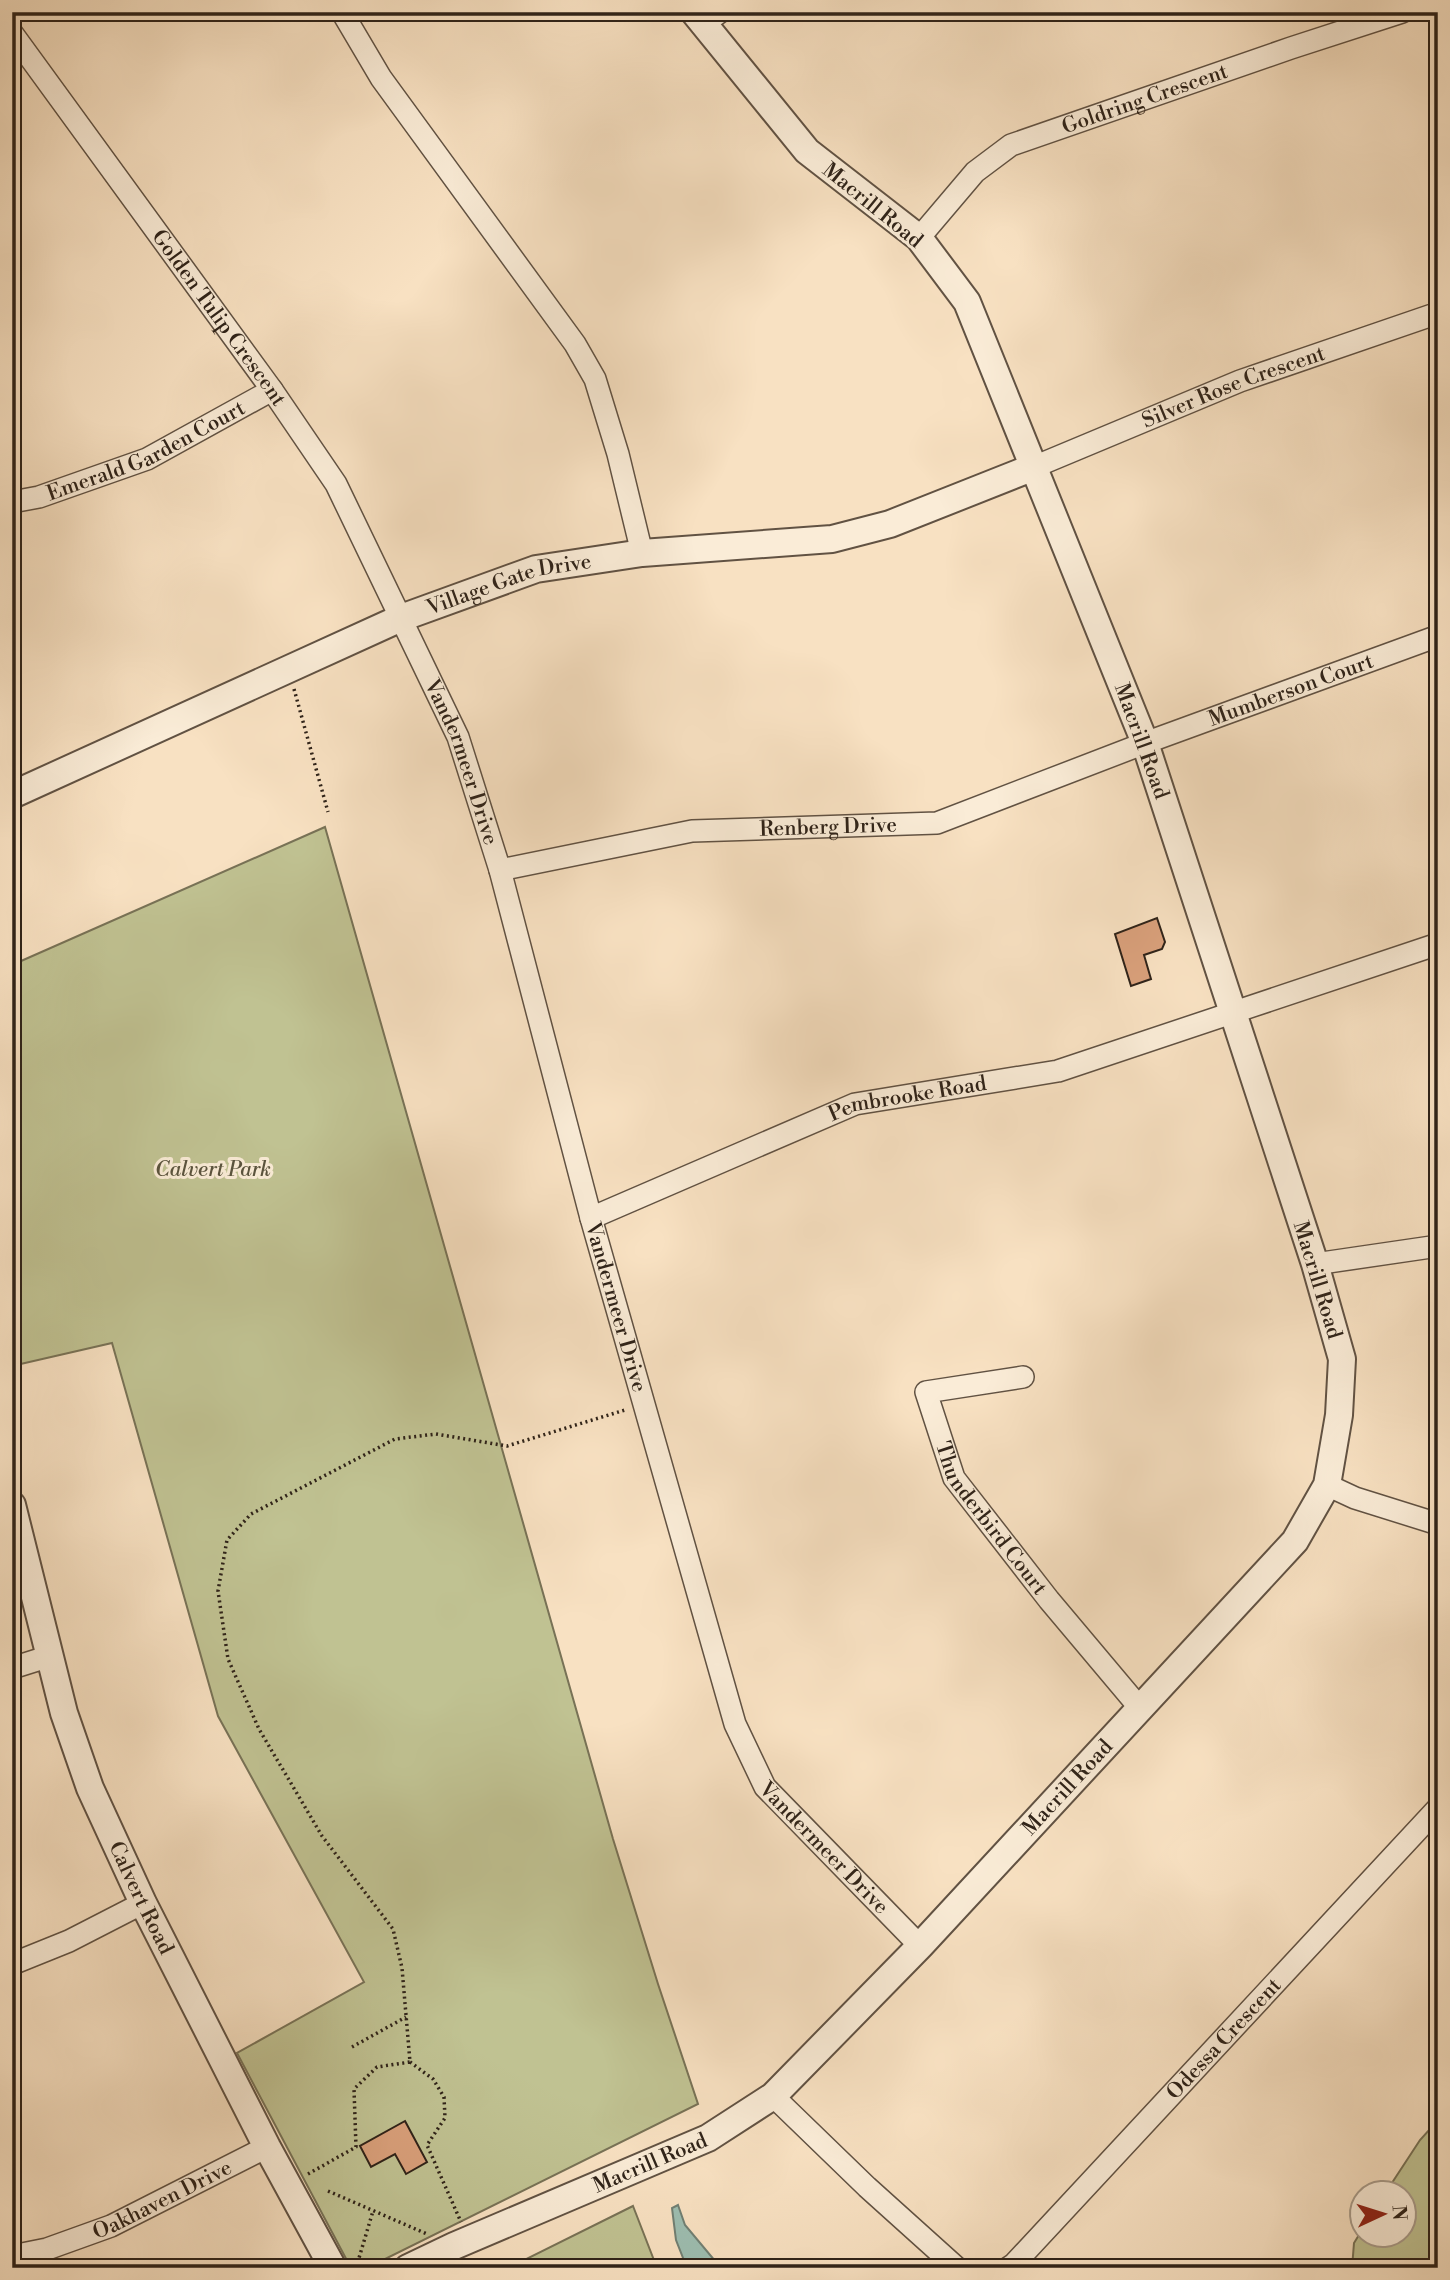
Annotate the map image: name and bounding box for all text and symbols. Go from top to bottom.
street label: Goldring Crescent [1059,59,1232,140]
street label: Macrill Road [817,157,928,254]
street label: Golden Tulip Crescent [146,225,291,412]
street label: Silver Rose Crescent [1138,341,1329,434]
street label: Emerald Garden Court [43,395,250,507]
street label: Village Gate Drive [422,549,593,622]
street label: Mumberson Court [1205,649,1378,733]
street label: Vandermeer Drive [418,674,503,848]
street label: Macrill Road [1108,680,1174,803]
street label: Renberg Drive [759,812,897,843]
street label: Pembrooke Road [825,1071,989,1128]
park label: Calvert Park [155,1157,271,1183]
street label: Macrill Road [1287,1218,1347,1342]
street label: Vandermeer Drive [579,1219,652,1395]
street label: Thunderbird Court [929,1438,1053,1601]
street label: Macrill Road [1017,1734,1119,1841]
street label: Vandermeer Drive [752,1776,894,1920]
street label: Calvert Road [102,1837,179,1959]
street label: Odessa Crescent [1161,1973,1288,2106]
street label: Macrill Road [589,2128,712,2199]
street label: Oakhaven Drive [89,2155,236,2246]
north arrow [1348,2178,1418,2248]
text: N [1386,2205,1411,2221]

